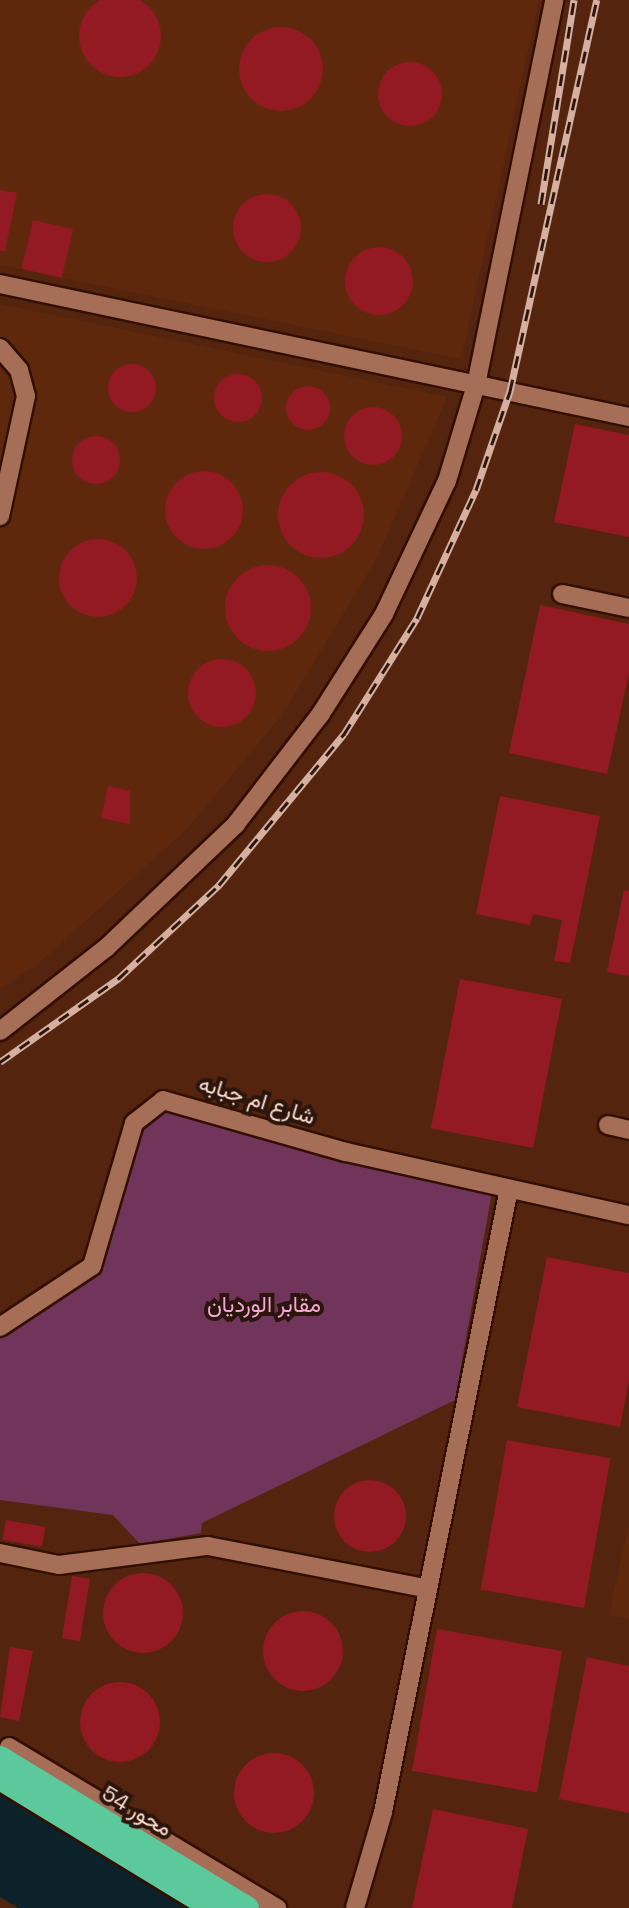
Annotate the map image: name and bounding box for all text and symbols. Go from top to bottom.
street label: شارع ام جبابه [196,1070,318,1130]
park label: مقابر الورديان [207,1292,321,1318]
street label: محور 54 [97,1780,177,1842]

